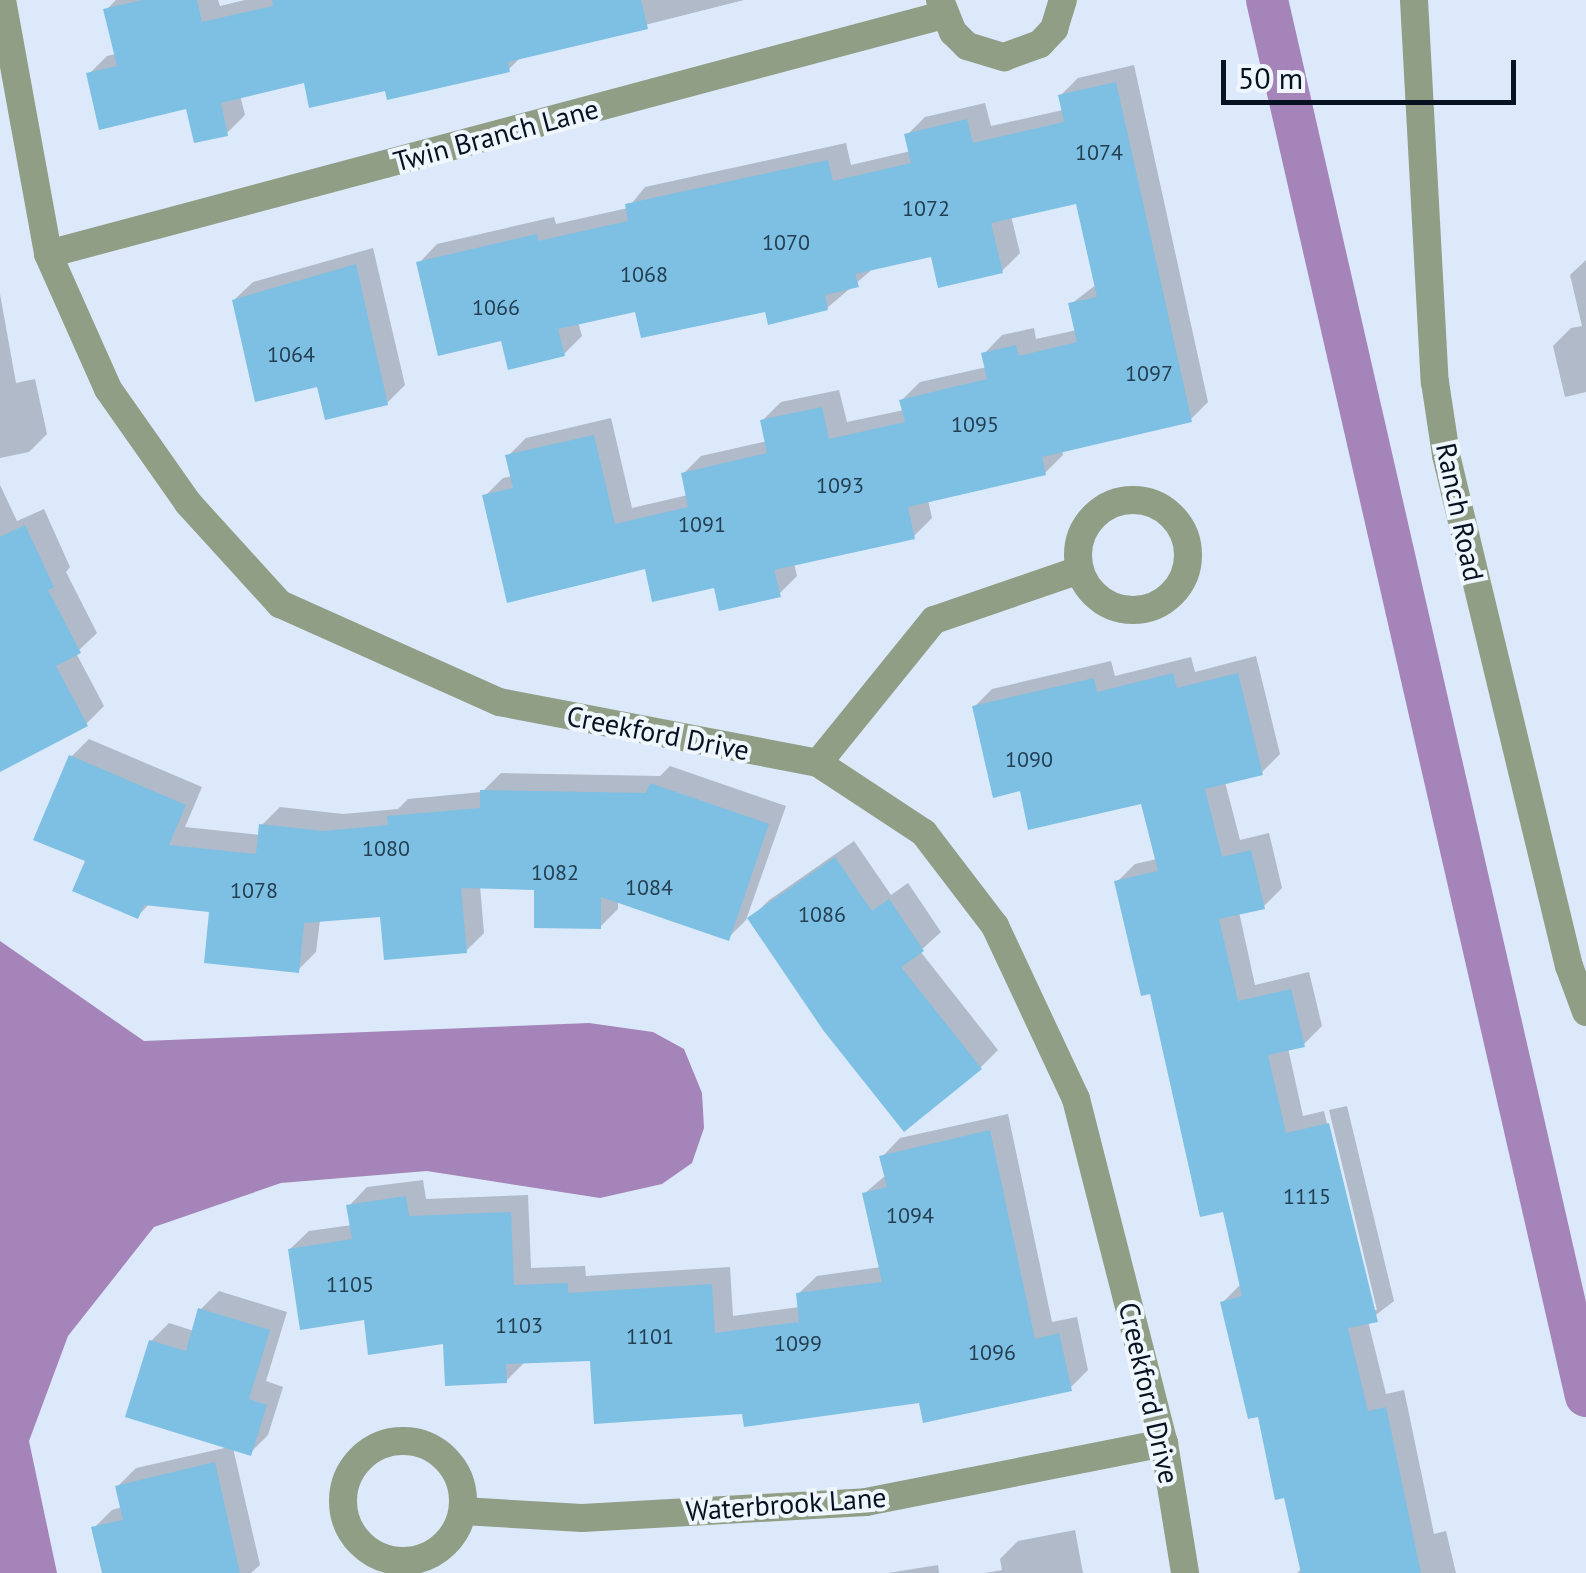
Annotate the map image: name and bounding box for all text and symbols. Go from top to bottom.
scale bar [1226,40,1521,102]
text: 50 m [1238,58,1303,97]
street label: Twin Branch Lane [390,92,602,178]
house number: 1074 [1075,140,1123,166]
house number: 1072 [902,196,950,222]
house number: 1070 [762,230,810,256]
house number: 1068 [620,262,668,288]
house number: 1066 [472,295,520,321]
house number: 1064 [267,342,315,368]
house number: 1097 [1125,361,1173,387]
house number: 1095 [951,412,999,438]
street label: Ranch Road [1429,440,1491,584]
house number: 1093 [816,473,864,499]
house number: 1091 [678,512,726,538]
street label: Creekford Drive [564,699,752,767]
house number: 1090 [1005,747,1053,773]
house number: 1080 [362,836,410,862]
house number: 1082 [531,860,579,886]
house number: 1084 [625,875,673,901]
house number: 1078 [230,878,278,904]
house number: 1086 [798,902,846,928]
house number: 1115 [1283,1184,1331,1210]
house number: 1094 [886,1203,934,1229]
house number: 1105 [326,1272,374,1298]
street label: Creekford Drive [1112,1299,1186,1487]
house number: 1103 [495,1313,543,1339]
house number: 1101 [626,1324,674,1350]
house number: 1099 [774,1331,822,1357]
house number: 1096 [968,1340,1016,1366]
street label: Waterbrook Lane [684,1480,888,1528]

